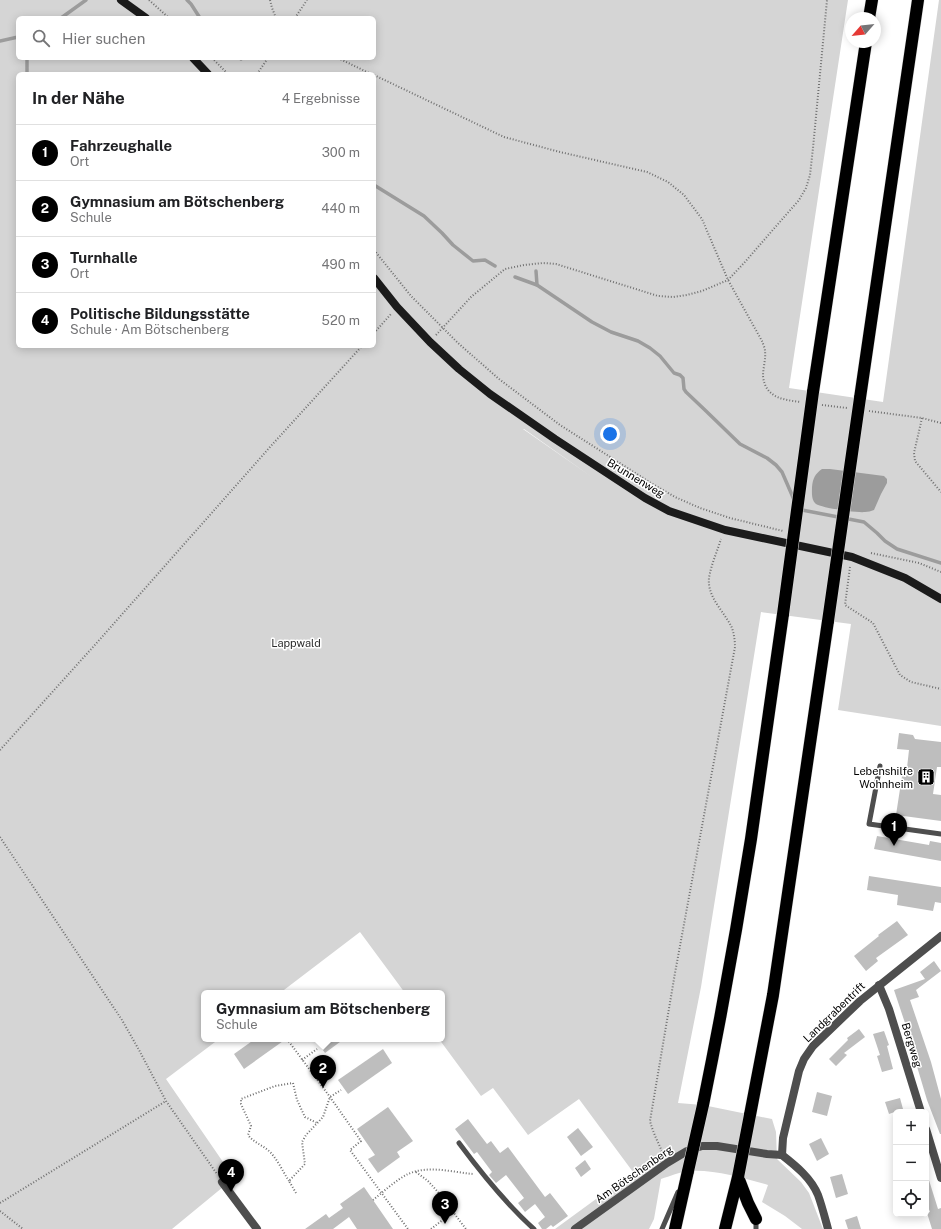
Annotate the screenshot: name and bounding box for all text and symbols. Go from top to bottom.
north arrow [845,12,881,48]
search box [16,16,376,60]
icon: search [30,27,52,49]
text: Hier suchen [62,30,145,47]
text: In der Nähe [32,88,125,108]
text: 4 Ergebnisse [282,91,360,106]
text: Fahrzeughalle [70,137,172,154]
text: 1 [42,145,48,160]
text: 300 m [322,145,360,160]
text: Ort [70,154,89,169]
text: Gymnasium am Bötschenberg [70,193,284,210]
text: 2 [41,201,49,216]
text: 440 m [321,201,360,216]
text: Schule [70,210,112,225]
text: Turnhalle [70,249,138,266]
text: 3 [41,257,49,272]
text: 490 m [321,257,360,272]
text: Ort [70,266,89,281]
text: Politische Bildungsstätte [70,305,250,322]
text: 4 [41,313,49,328]
text: 520 m [322,313,360,328]
text: Schule · Am Bötschenberg [70,322,229,337]
your location [600,424,620,444]
street label: Brunnenweg [605,456,667,500]
park label: Lappwald [271,637,321,649]
place label: Lebenshilfe Wohnheim [853,765,913,790]
building icon: Lebenshilfe Wohnheim [916,767,936,787]
pin: 1 [881,813,907,846]
street label: Landgrabentrift [801,980,867,1044]
popup [201,990,445,1042]
text: Gymnasium am Bötschenberg [216,1000,430,1017]
text: Schule [216,1017,258,1032]
street label: Bergweg [900,1021,925,1069]
pin: 2 [310,1055,336,1088]
map controls [893,1109,929,1217]
button: + [893,1109,929,1145]
street label: Am Bötschenberg [593,1143,675,1205]
button: − [893,1145,929,1181]
pin: 4 [218,1159,244,1192]
button: locate [893,1181,929,1217]
pin: 3 [432,1191,458,1224]

